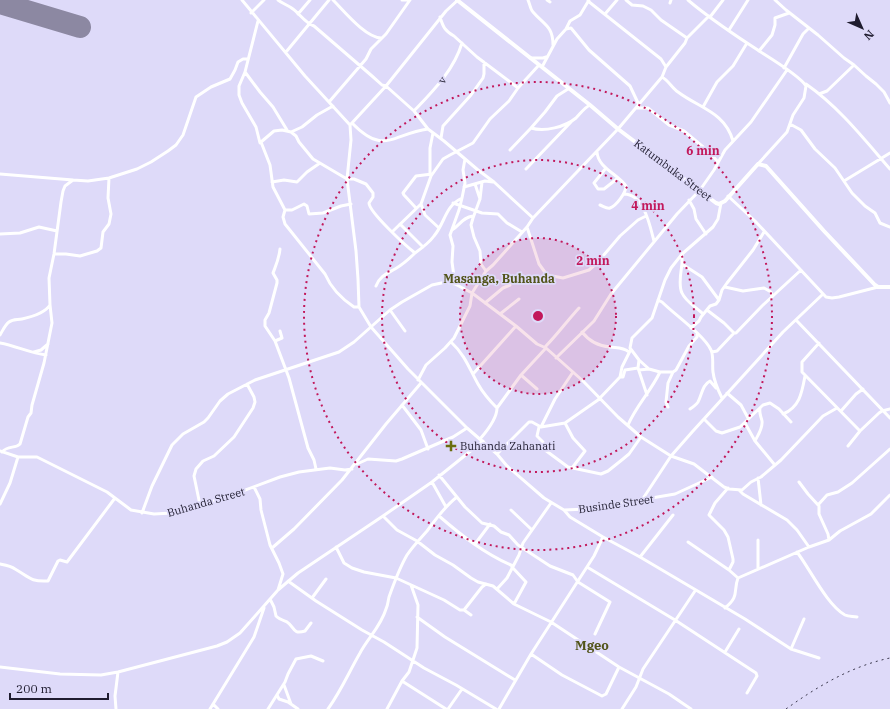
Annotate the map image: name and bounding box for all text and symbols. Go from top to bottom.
north arrow [842,8,882,48]
text: N [861,27,877,43]
street label: v [435,74,450,86]
street label: Katumbuka Street [631,136,715,204]
text: 6 min [686,143,720,158]
text: 4 min [631,198,665,213]
text: 2 min [576,253,610,268]
district label: Masanga, Buhanda [443,271,555,286]
centre of rings [531,309,545,323]
place label: Buhanda Zahanati [460,439,556,453]
marker: Buhanda Zahanati [445,440,457,452]
street label: Buhanda Street [166,484,247,520]
street label: Businde Street [577,492,655,516]
district label: Mgeo [575,637,609,654]
scale bar [10,675,108,701]
text: 200 m [16,681,52,696]

